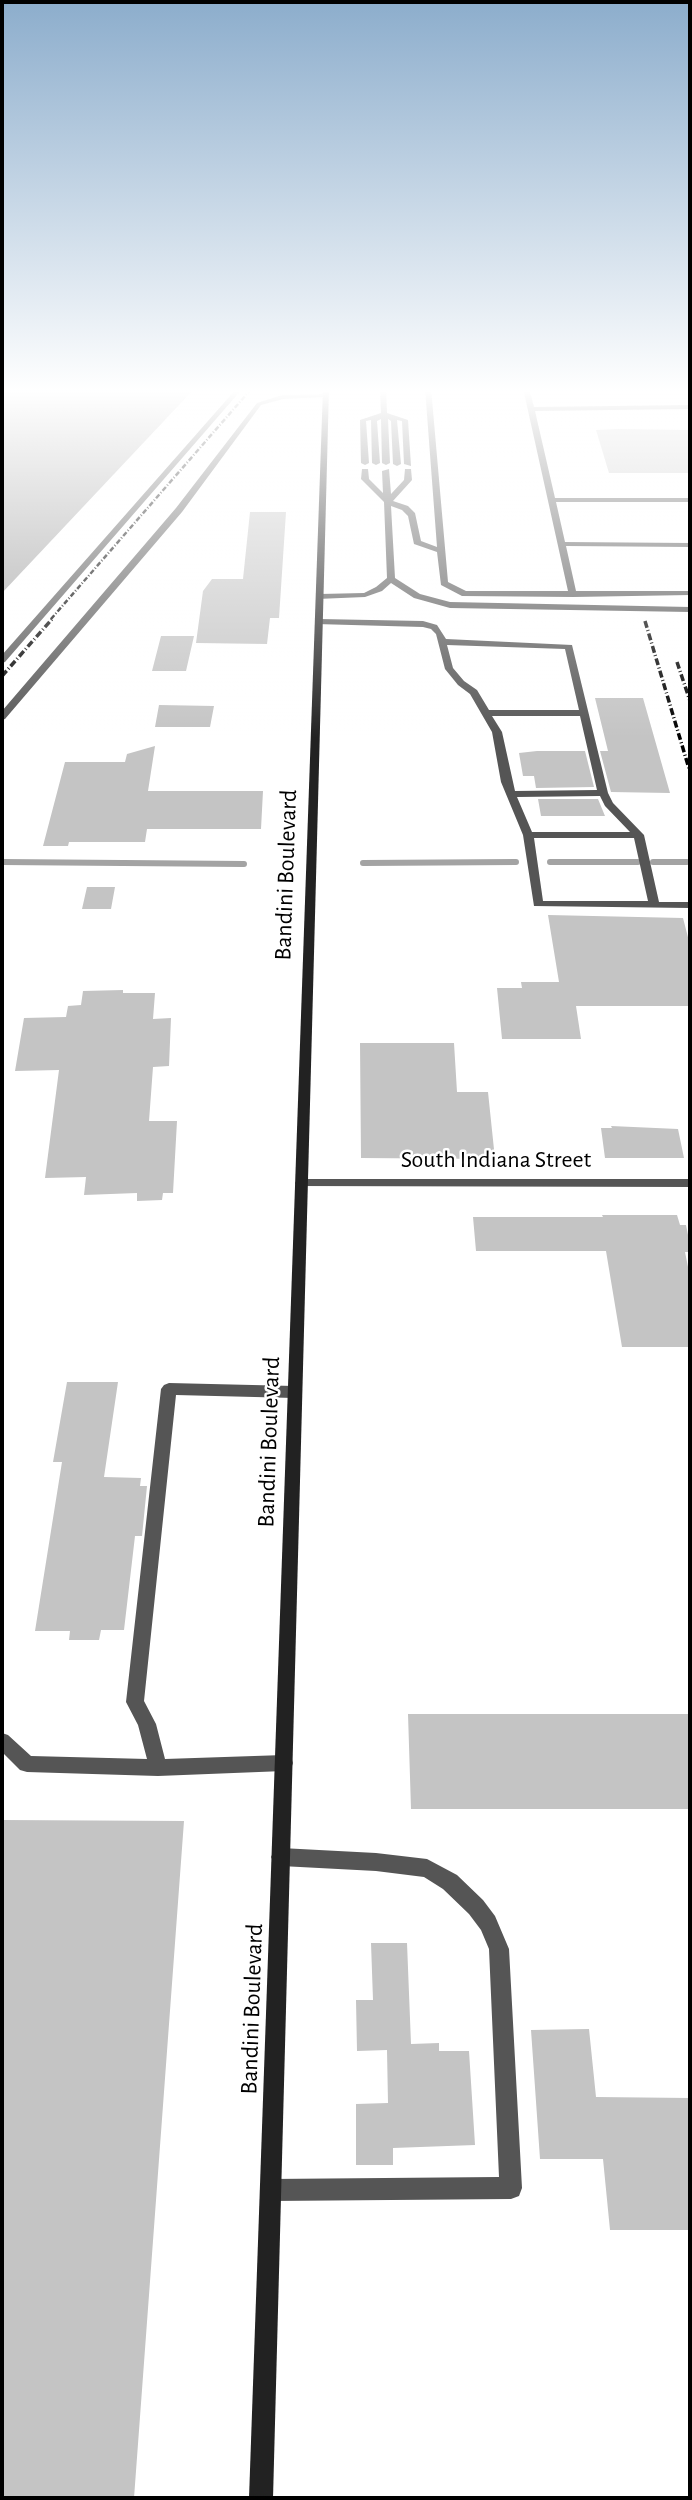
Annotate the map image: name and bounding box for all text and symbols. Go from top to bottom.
street label: Bandini Boulevard [269,789,303,961]
street label: South Indiana Street [401,1146,591,1174]
street label: Bandini Boulevard [252,1356,286,1528]
street label: Bandini Boulevard [235,1923,269,2095]

